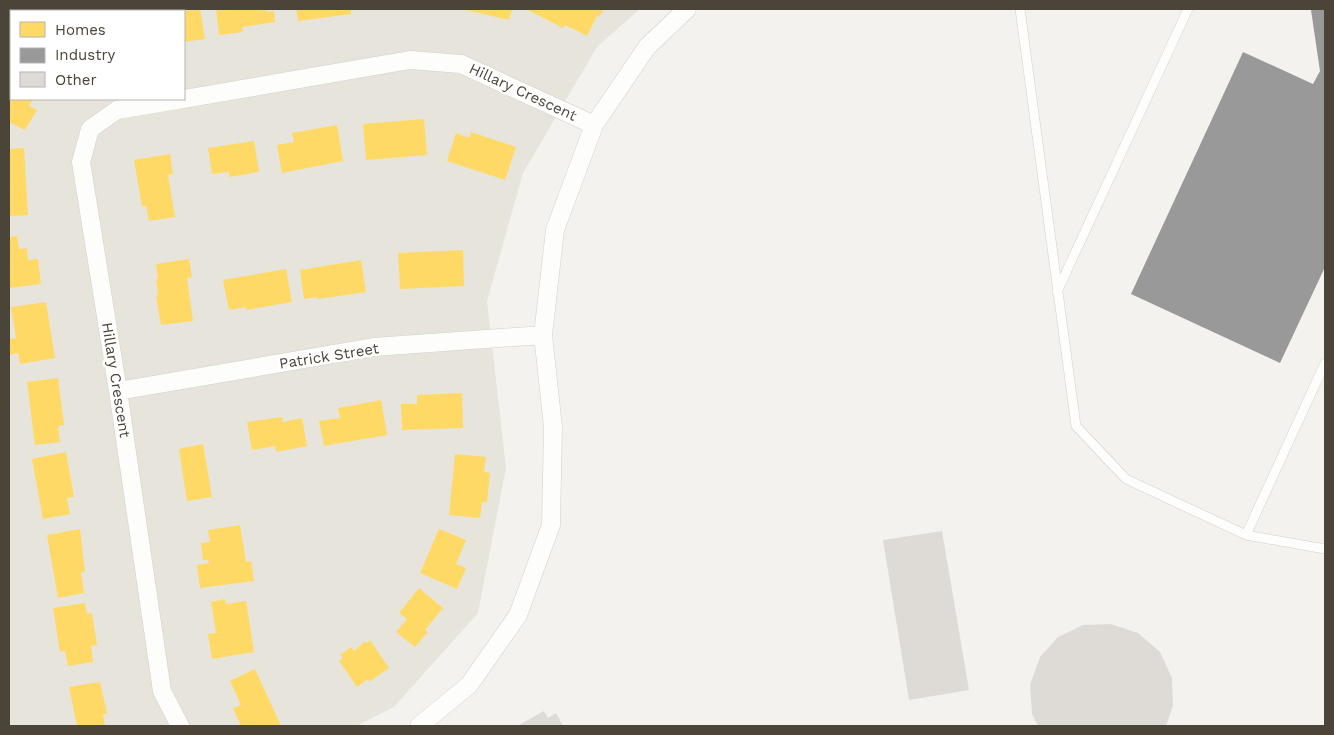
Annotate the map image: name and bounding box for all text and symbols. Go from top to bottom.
legend [10,10,185,100]
text: Homes [55,21,106,39]
text: Industry [55,46,116,64]
street label: Hillary Crescent [466,59,580,125]
text: Other [55,71,97,89]
street label: Hillary Crescent [98,321,134,440]
street label: Patrick Street [278,339,381,373]

